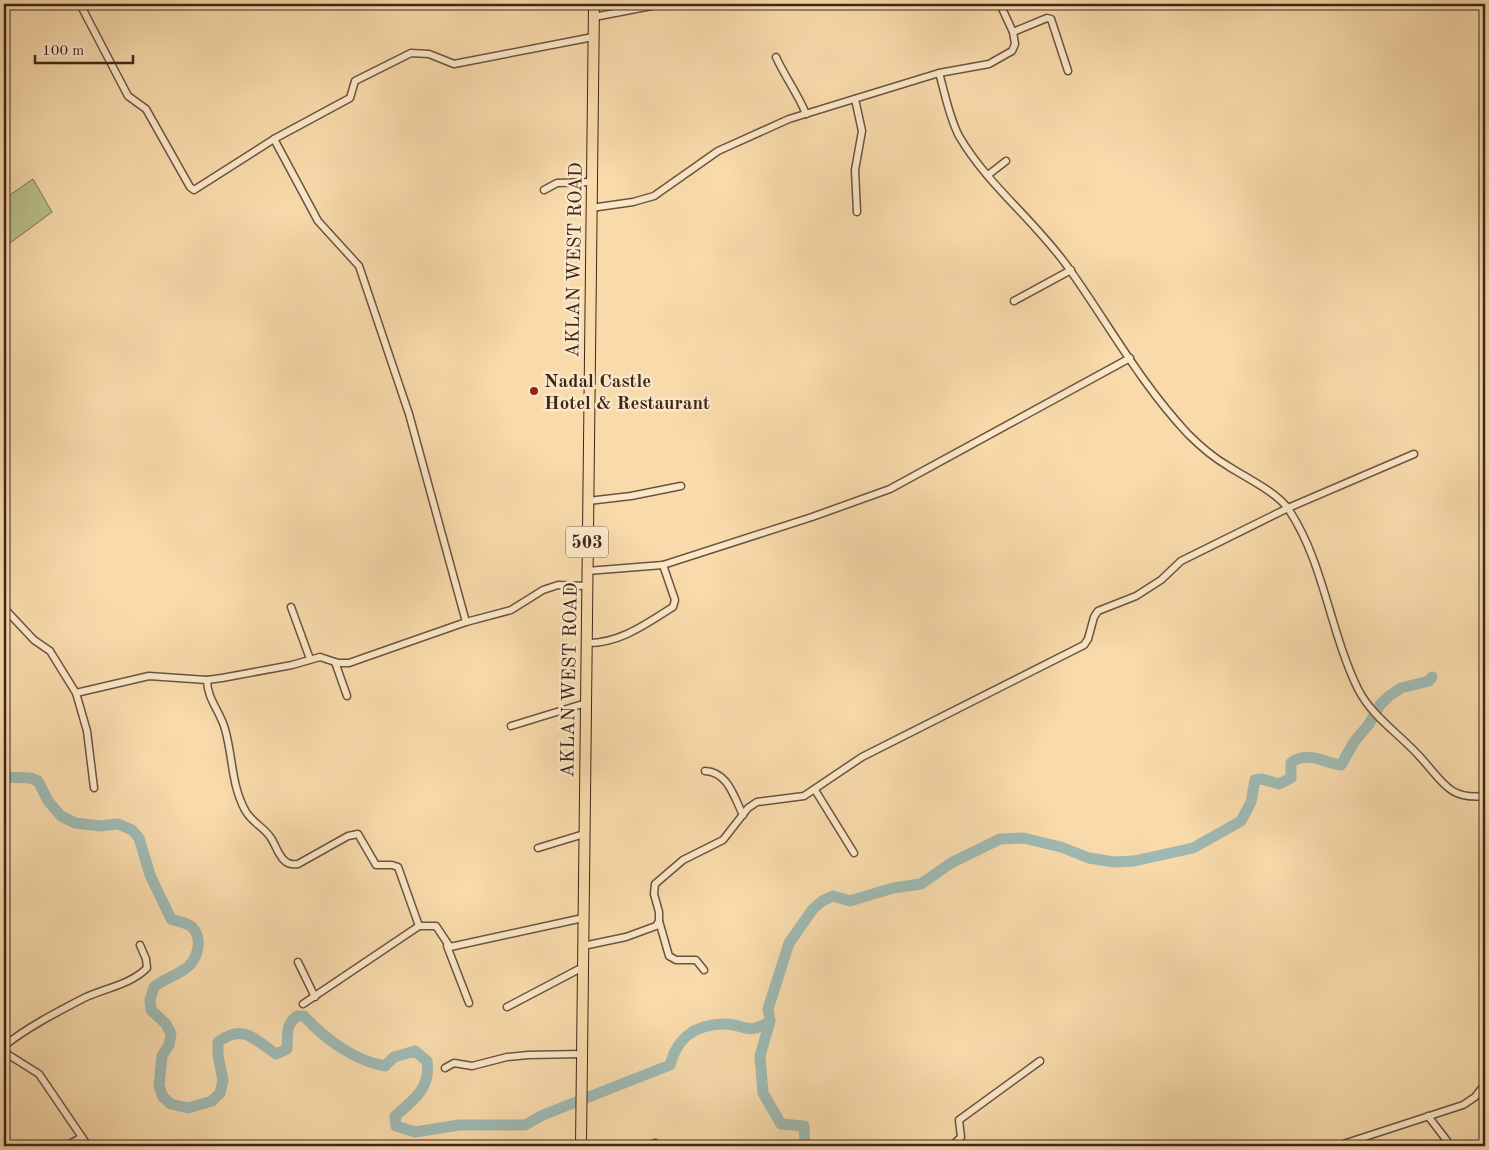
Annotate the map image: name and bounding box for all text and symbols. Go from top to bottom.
scale bar [35,32,132,64]
text: 100 m [42,44,84,59]
street label: AKLAN WEST ROAD [564,162,587,358]
place label: Nadal Castle Hotel & Restaurant [544,373,710,414]
marker: Nadal Castle Hotel & Restaurant [528,385,540,397]
road number: 503 [566,526,608,558]
street label: AKLAN WEST ROAD [559,582,582,778]

